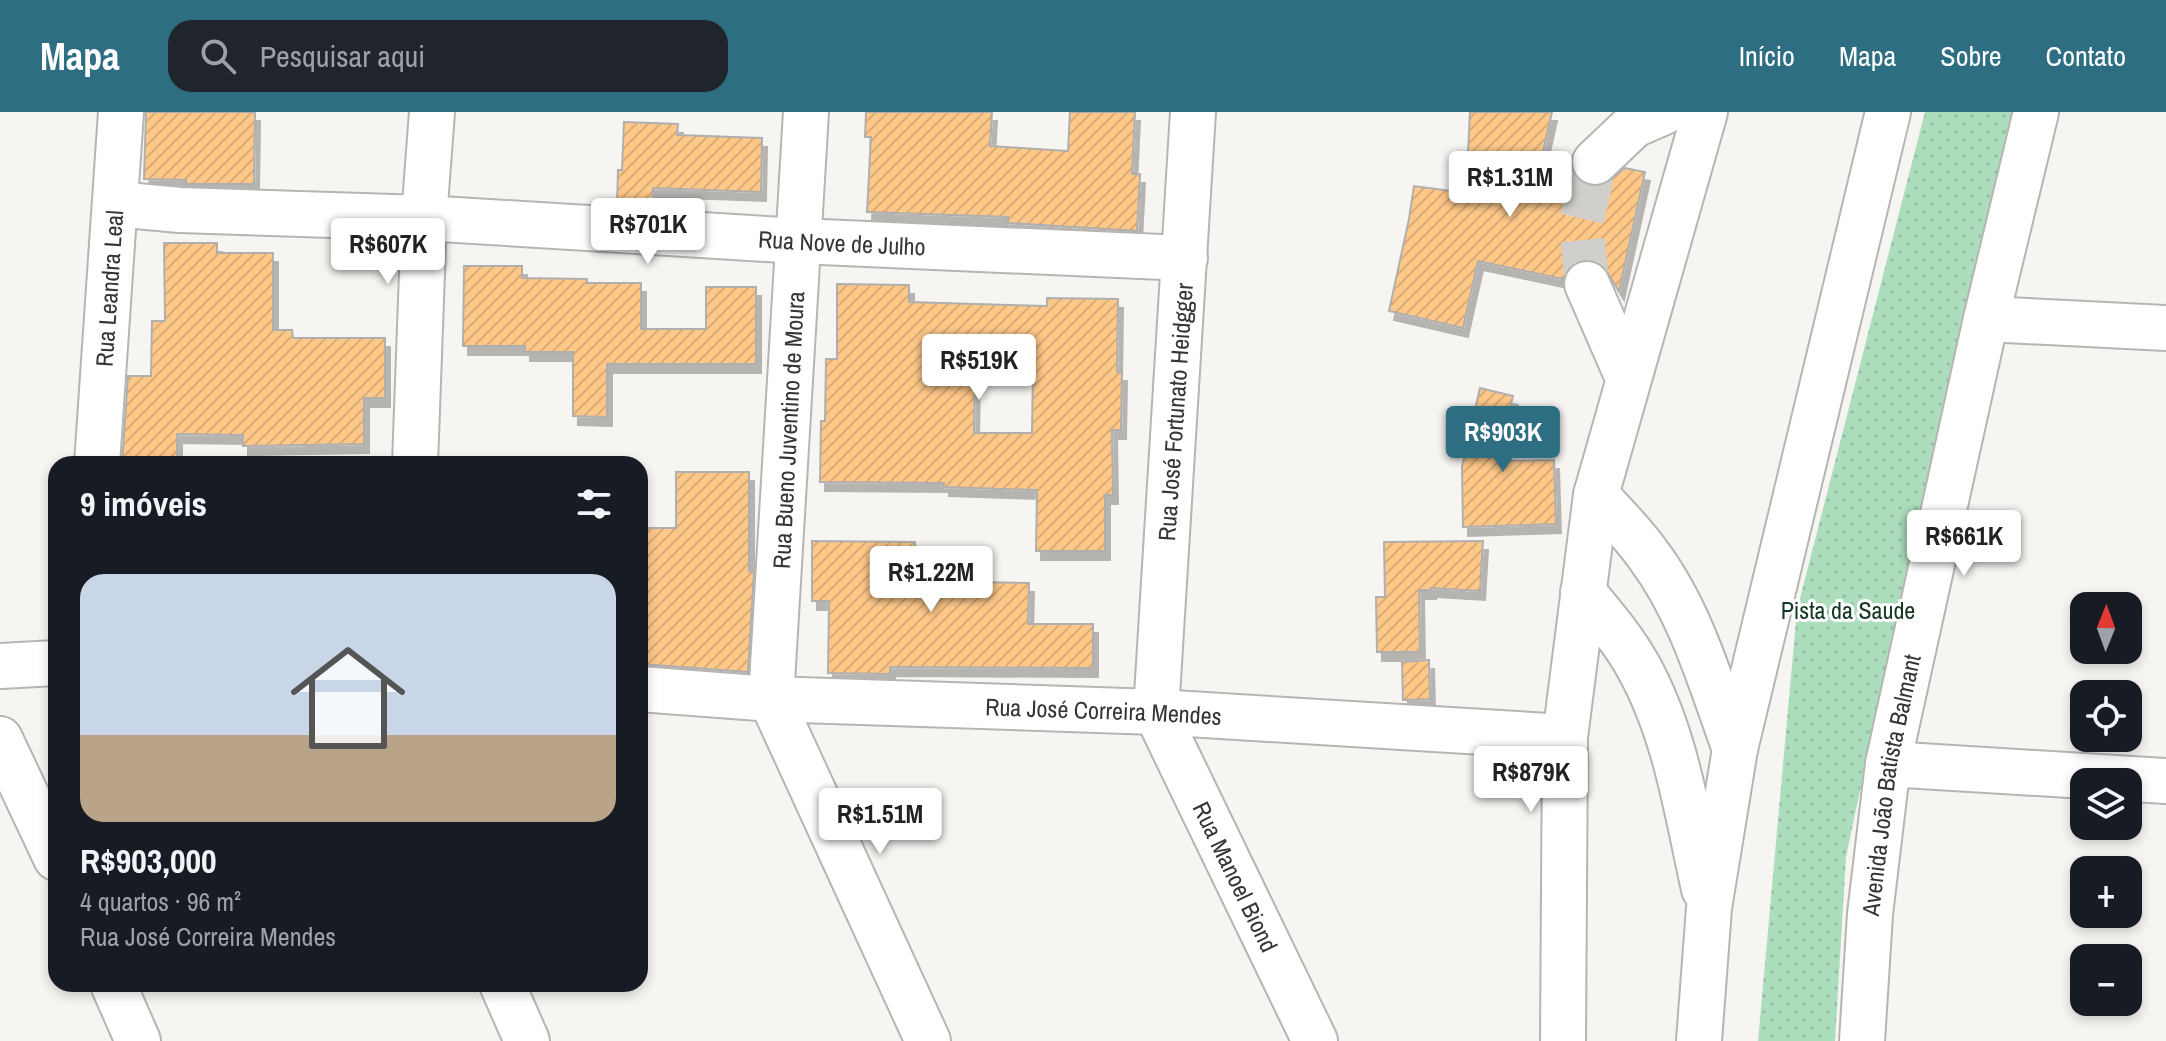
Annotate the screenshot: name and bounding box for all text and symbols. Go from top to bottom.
search box [168,20,728,92]
text: Mapa [40,31,120,82]
icon: search [196,34,240,78]
text: Pesquisar aqui [260,36,425,76]
text: Início [1739,37,1795,75]
text: Mapa [1839,37,1896,75]
text: Sobre [1940,37,2002,75]
text: Contato [2046,37,2126,75]
pin: R$1.31M [1436,151,1584,219]
text: R$1.31M [1467,159,1553,194]
pin: R$701K [583,198,713,266]
text: R$701K [609,206,687,241]
street label: Rua Leandra Leal [88,209,130,368]
pin: R$607K [323,218,453,286]
street label: Rua Nove de Julho [757,223,926,263]
text: R$607K [349,226,427,261]
street label: Rua José Fortunato Heidgger [1150,282,1200,542]
street label: Rua Bueno Juventino de Moura [765,290,811,570]
pin: R$519K [914,334,1044,402]
text: R$519K [940,342,1018,377]
pin: R$903K [1438,406,1568,474]
text: R$903K [1464,414,1542,449]
text: 9 imóveis [80,481,207,527]
icon: filters [572,482,616,526]
pin: R$661K [1899,510,2029,578]
text: R$661K [1925,518,2003,553]
pin: R$1.22M [857,546,1005,614]
text: R$1.22M [888,554,974,589]
north arrow [2070,592,2142,664]
map controls [2070,592,2142,1016]
park label: Pista da Saude [1781,594,1915,626]
icon: home [276,626,420,770]
street label: Avenida João Batista Balmant [1854,651,1928,918]
button: locate [2070,680,2142,752]
street label: Rua José Correira Mendes [985,690,1222,732]
pin: R$879K [1466,746,1596,814]
text: R$879K [1492,754,1570,789]
button: layers [2070,768,2142,840]
pin: R$1.51M [806,788,954,856]
text: R$1.51M [837,796,923,831]
street label: Rua Manoel Biond [1186,796,1285,957]
text: R$903,000 [80,838,216,884]
button: + [2070,856,2142,928]
text: 4 quartos · 96 m² [80,884,241,919]
text: Rua José Correira Mendes [80,919,336,954]
button: − [2070,944,2142,1016]

